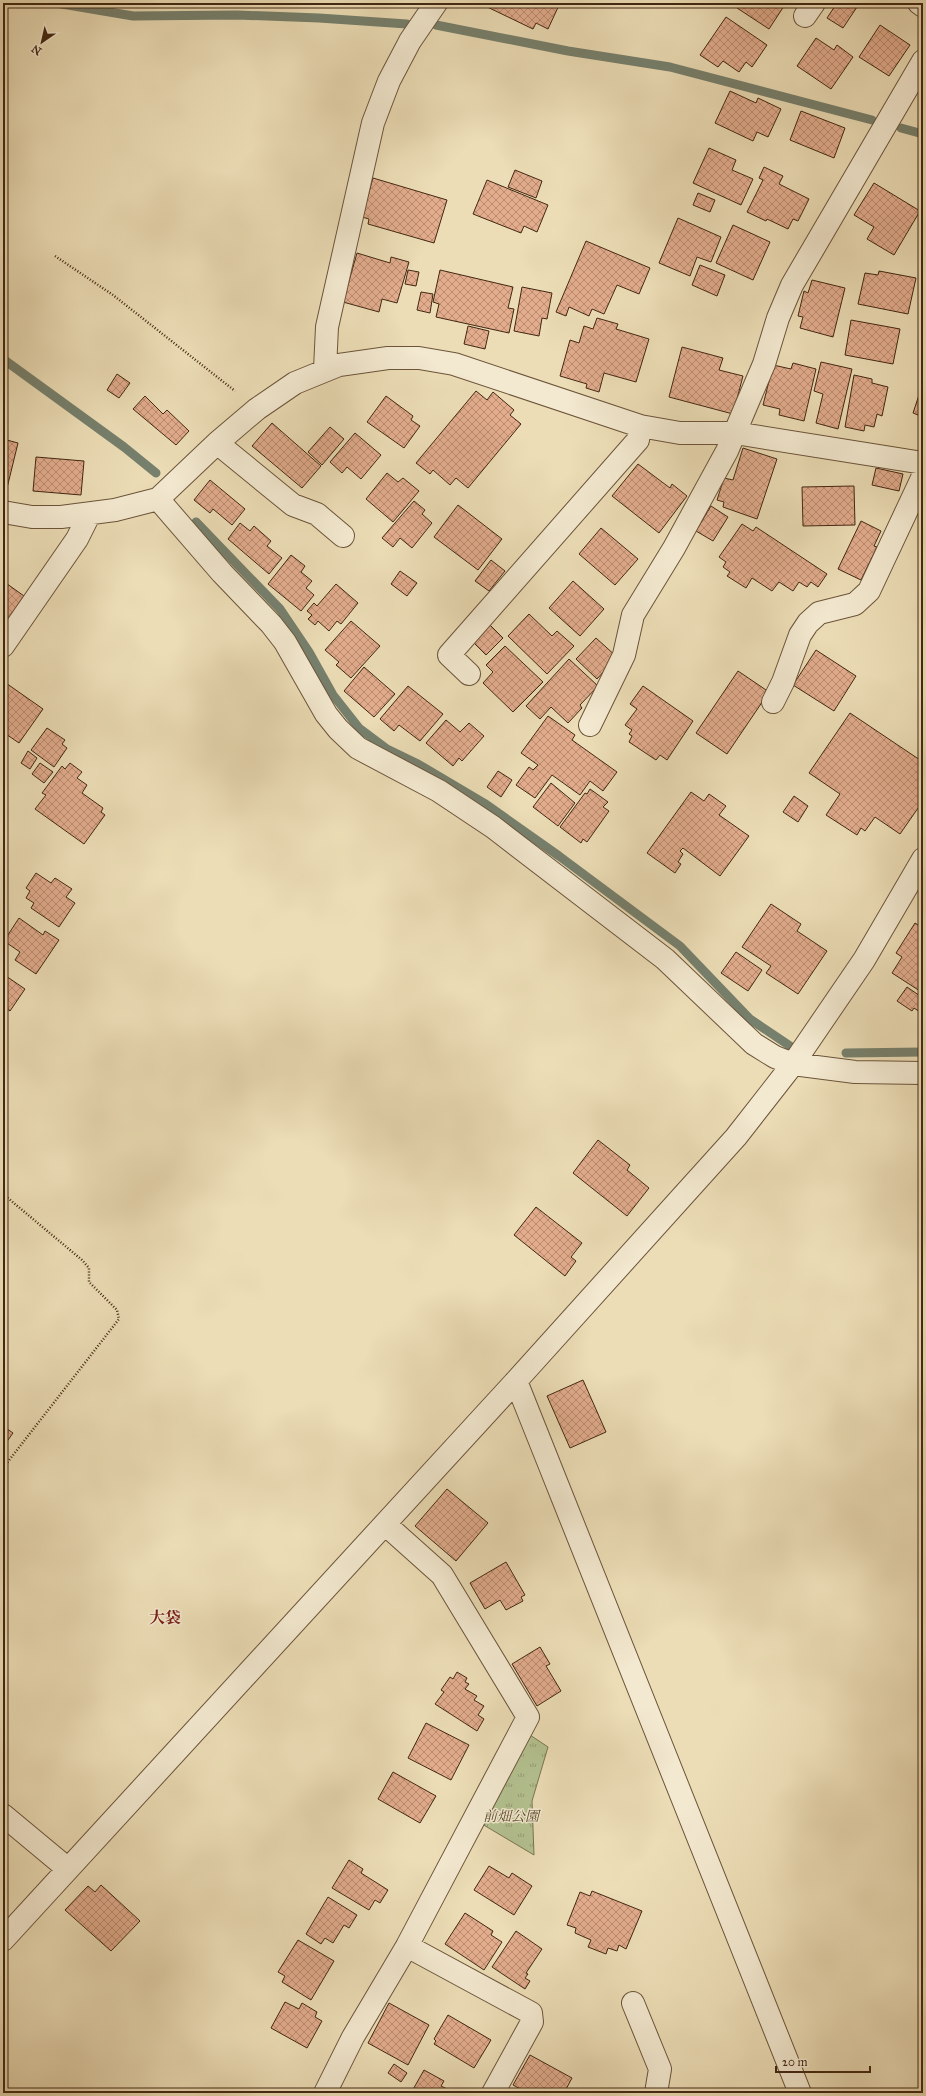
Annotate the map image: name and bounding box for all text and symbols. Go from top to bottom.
north arrow [22,22,62,62]
text: N [29,42,44,58]
district label: 大袋 [149,1608,181,1627]
park label: 前畑公園 [483,1808,541,1825]
scale bar [776,2048,870,2074]
text: 20 m [782,2055,808,2069]

